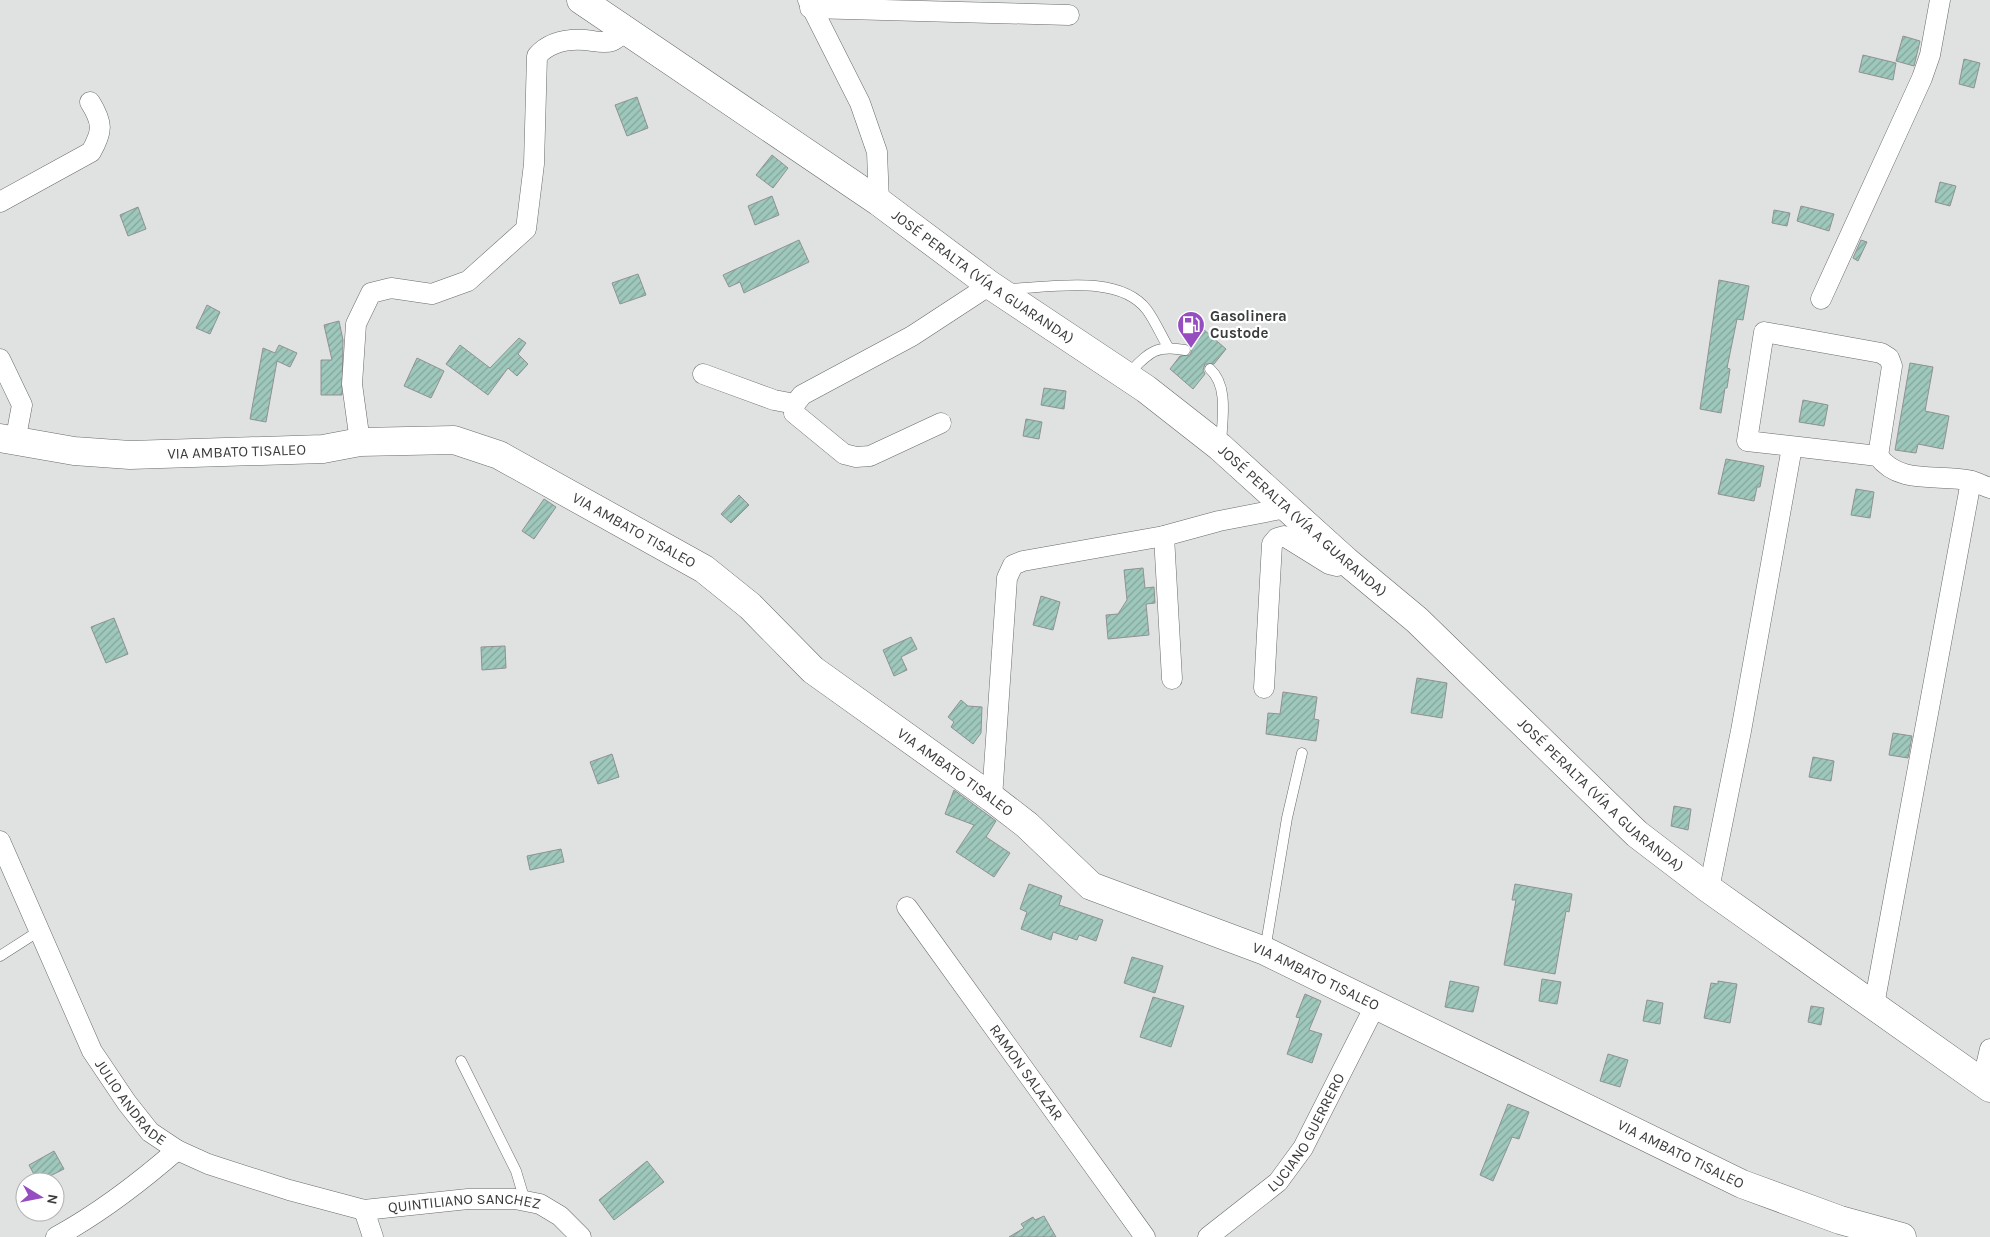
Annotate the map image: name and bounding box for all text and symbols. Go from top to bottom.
street label: JOSÉ PERALTA (VÍA A GUARANDA) [888,206,1077,347]
place label: Gasolinera Custode [1210,307,1287,342]
fuel station icon: Gasolinera Custode [1176,310,1206,349]
street label: VIA AMBATO TISALEO [167,441,306,463]
street label: JOSÉ PERALTA (VÍA A GUARANDA) [1215,441,1391,600]
street label: VIA AMBATO TISALEO [569,488,699,572]
street label: JOSÉ PERALTA (VÍA A GUARANDA) [1514,714,1687,875]
street label: VIA AMBATO TISALEO [894,724,1017,820]
street label: VIA AMBATO TISALEO [1250,938,1382,1014]
street label: RAMON SALAZAR [986,1021,1067,1124]
street label: JULIO ANDRADE [91,1056,170,1149]
street label: LUCIANO GUERRERO [1264,1070,1348,1196]
street label: VIA AMBATO TISALEO [1614,1116,1747,1193]
north arrow [15,1172,65,1222]
street label: QUINTILIANO SANCHEZ [387,1190,543,1216]
text: N [43,1193,62,1206]

